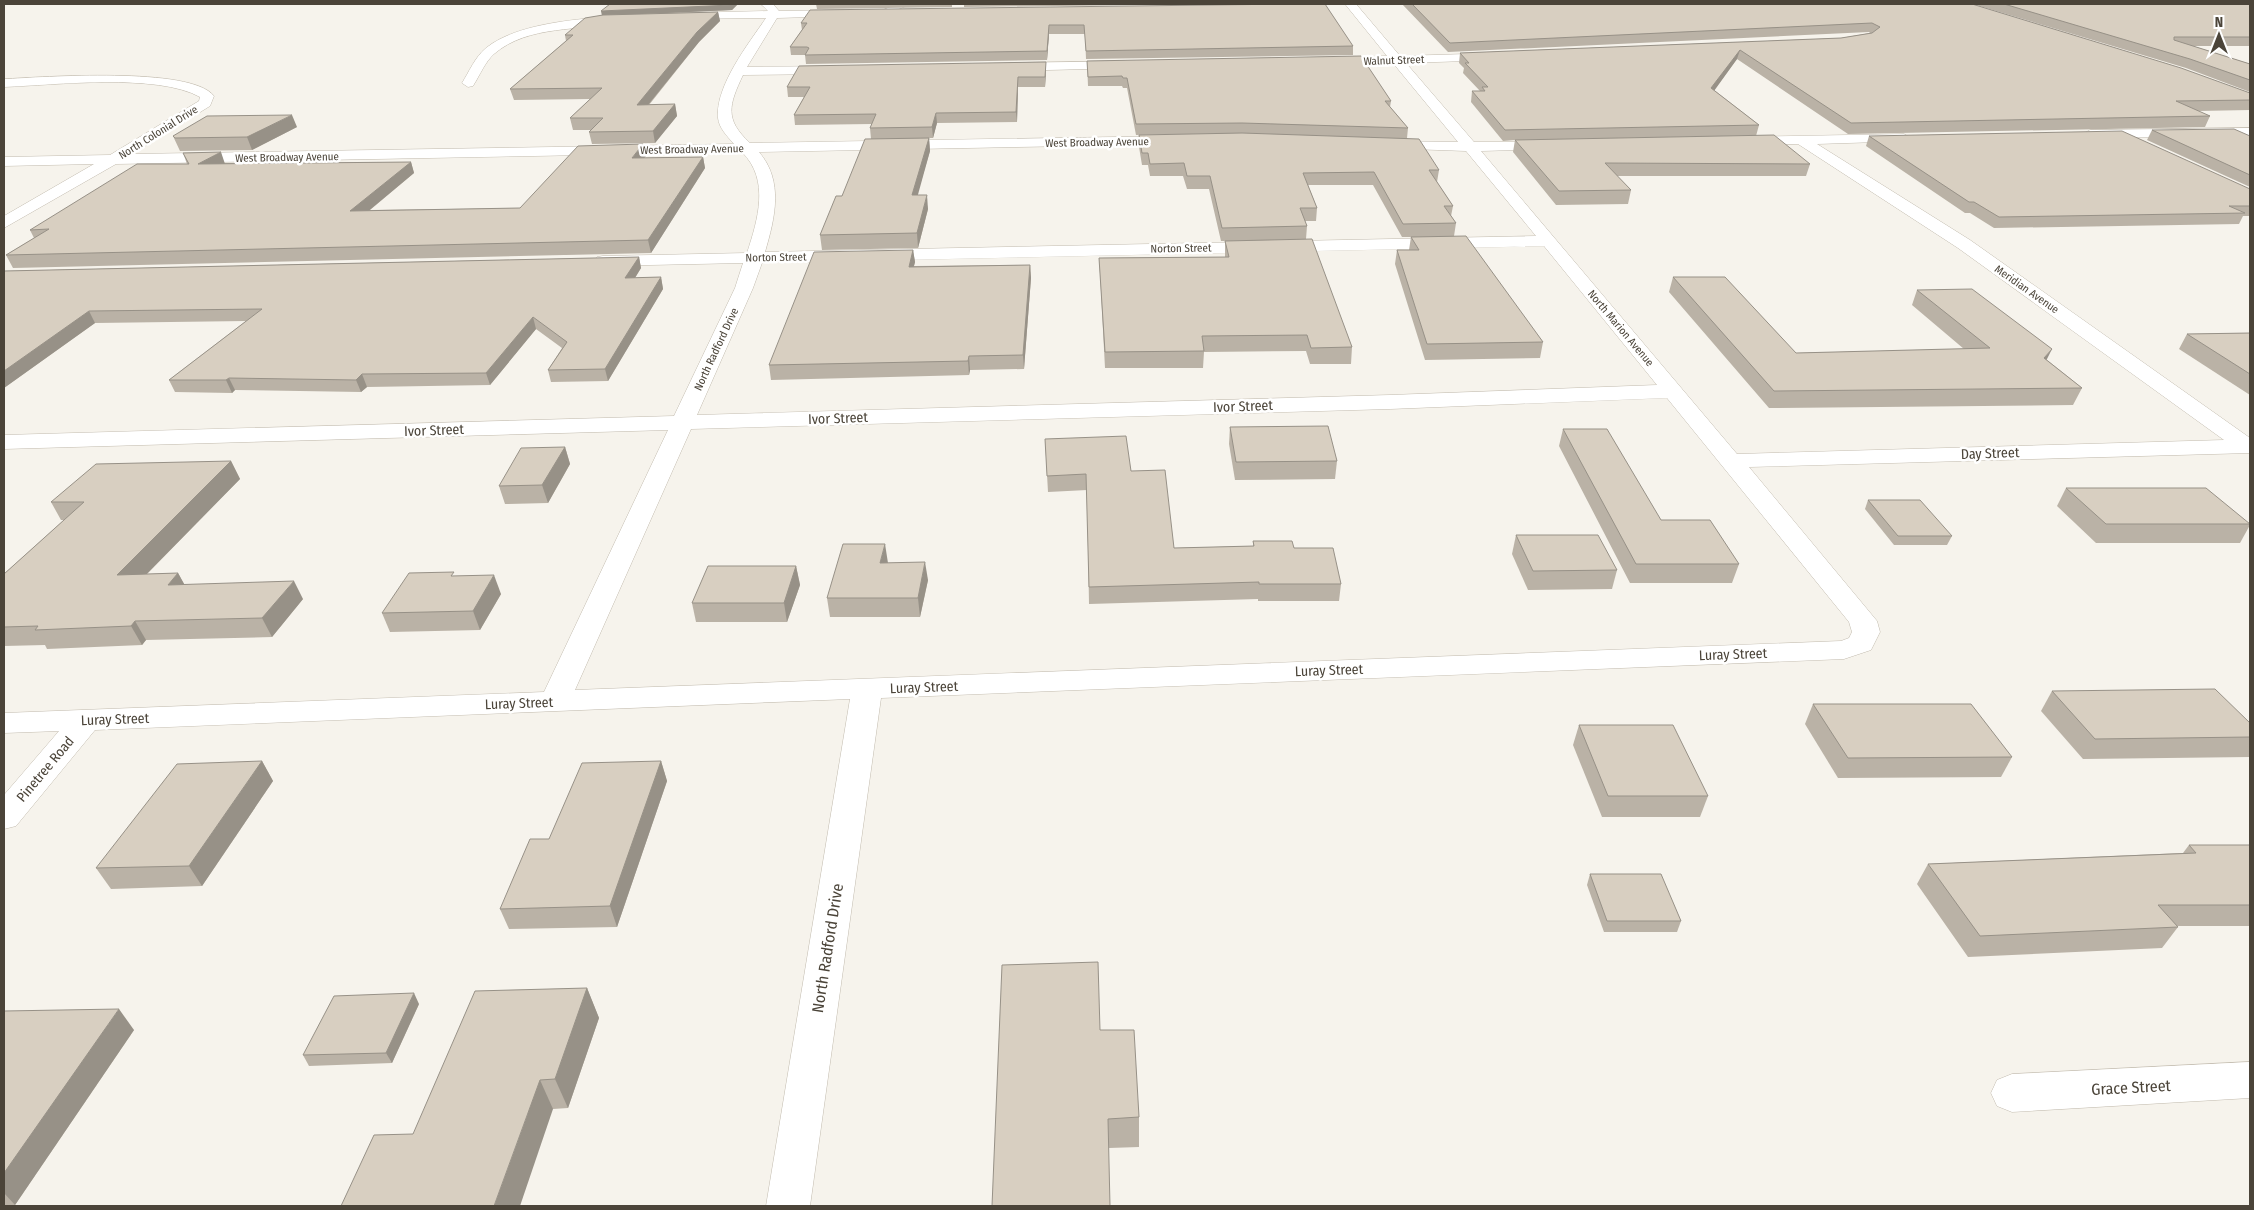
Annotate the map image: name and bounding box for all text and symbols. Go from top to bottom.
north arrow [2194,10,2244,60]
text: N [2215,14,2223,31]
street label: Walnut Street [1363,53,1425,68]
street label: North Colonial Drive [116,103,200,162]
street label: West Broadway Avenue [1045,135,1149,150]
street label: West Broadway Avenue [640,142,744,157]
street label: West Broadway Avenue [235,150,339,165]
street label: Norton Street [1150,241,1212,256]
street label: Norton Street [745,250,807,265]
street label: Meridian Avenue [1992,262,2061,316]
street label: North Marion Avenue [1585,288,1656,369]
street label: North Radford Drive [692,306,741,393]
street label: Ivor Street [1213,397,1274,416]
street label: Ivor Street [808,409,869,428]
street label: Ivor Street [404,421,465,440]
street label: Day Street [1960,444,2020,463]
street label: Luray Street [1699,645,1768,664]
street label: Luray Street [1295,661,1364,680]
street label: Luray Street [890,678,959,697]
street label: Luray Street [485,694,554,713]
street label: Luray Street [81,710,150,729]
street label: Pinetree Road [13,733,78,806]
street label: North Radford Drive [808,882,847,1014]
street label: Grace Street [2091,1076,2172,1099]

